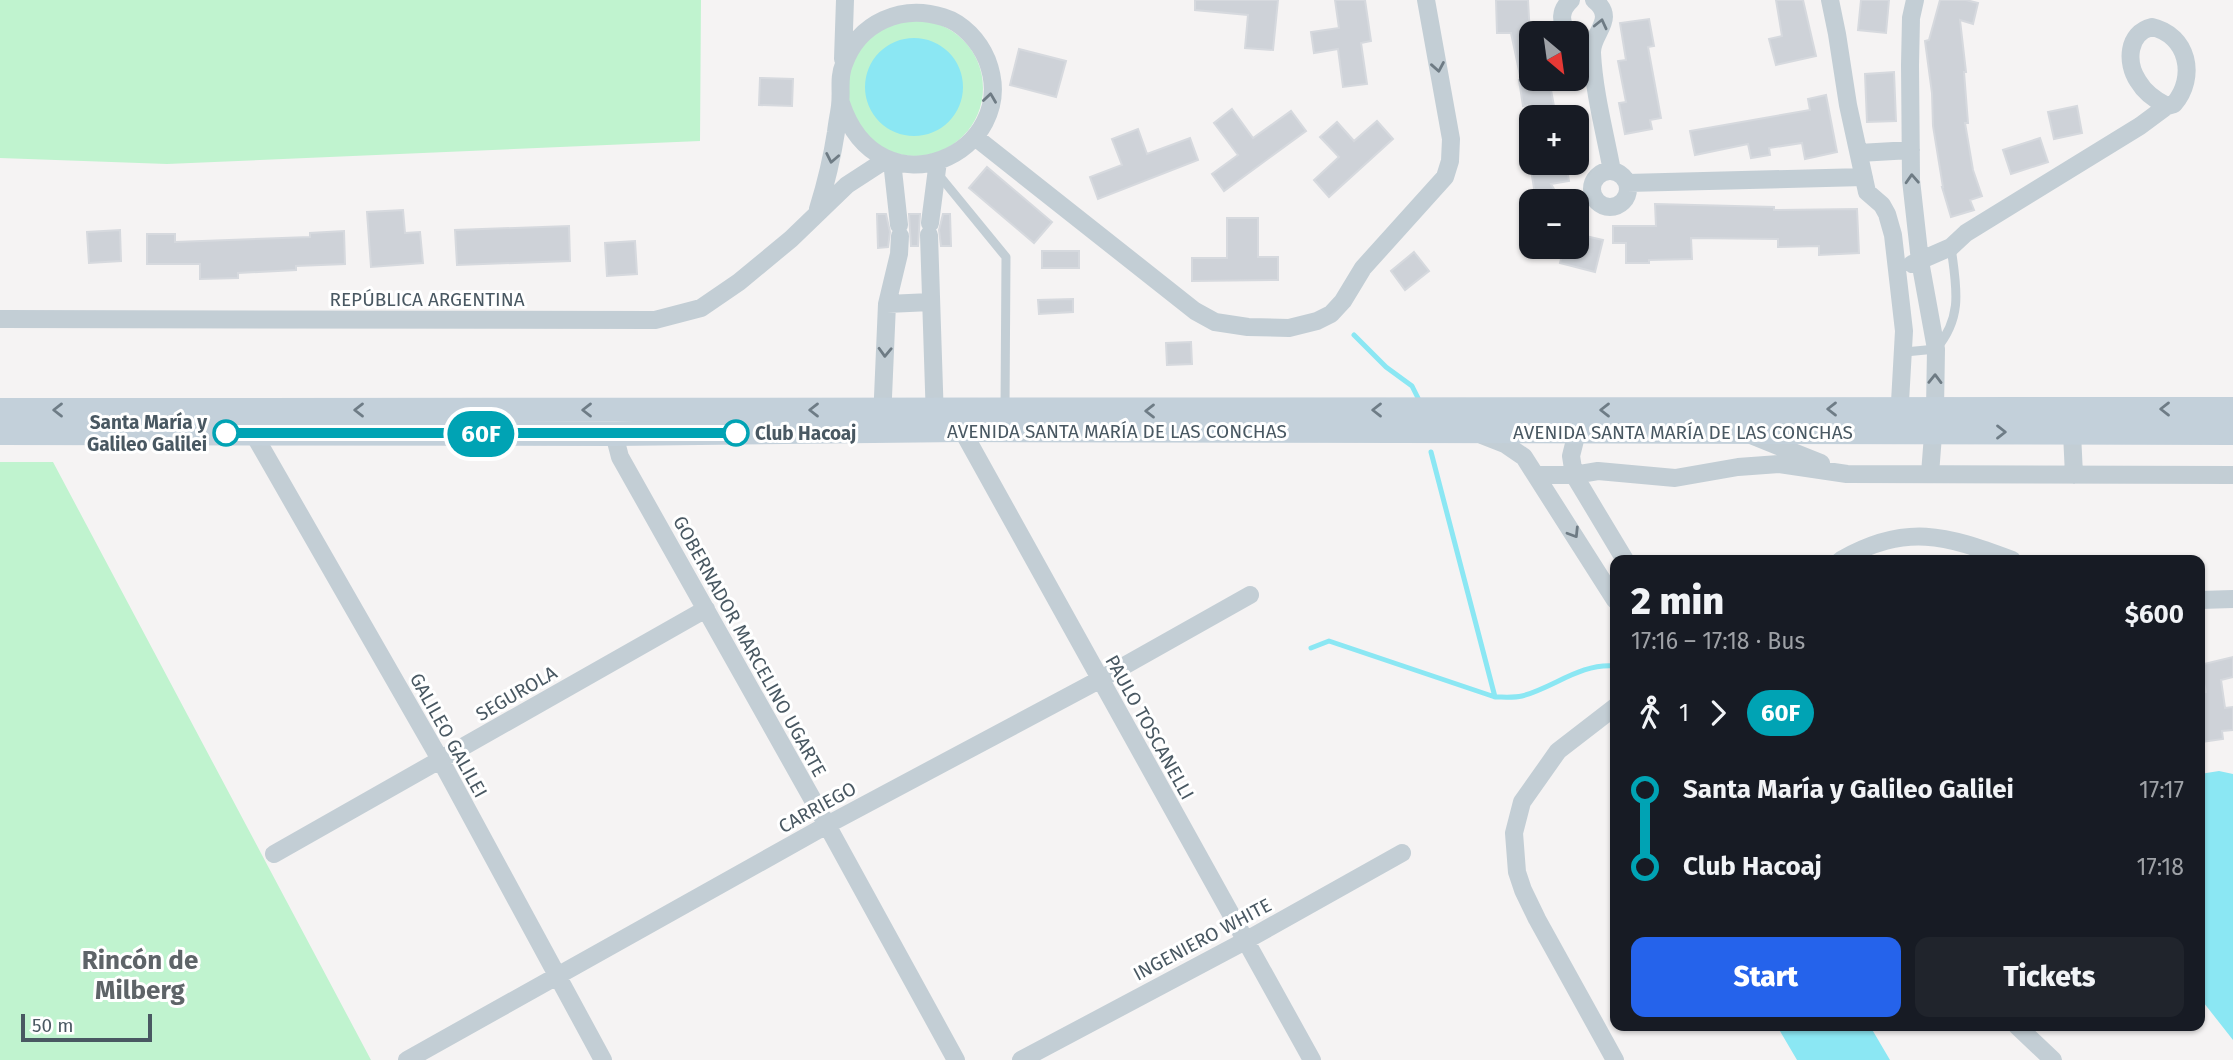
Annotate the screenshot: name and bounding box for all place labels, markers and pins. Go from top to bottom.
place label: Santa María y Galileo Galilei [87,411,207,456]
marker: Santa María y Galileo Galilei [213,420,239,446]
marker: Club Hacoaj [723,420,749,446]
place label: Club Hacoaj [755,422,856,445]

